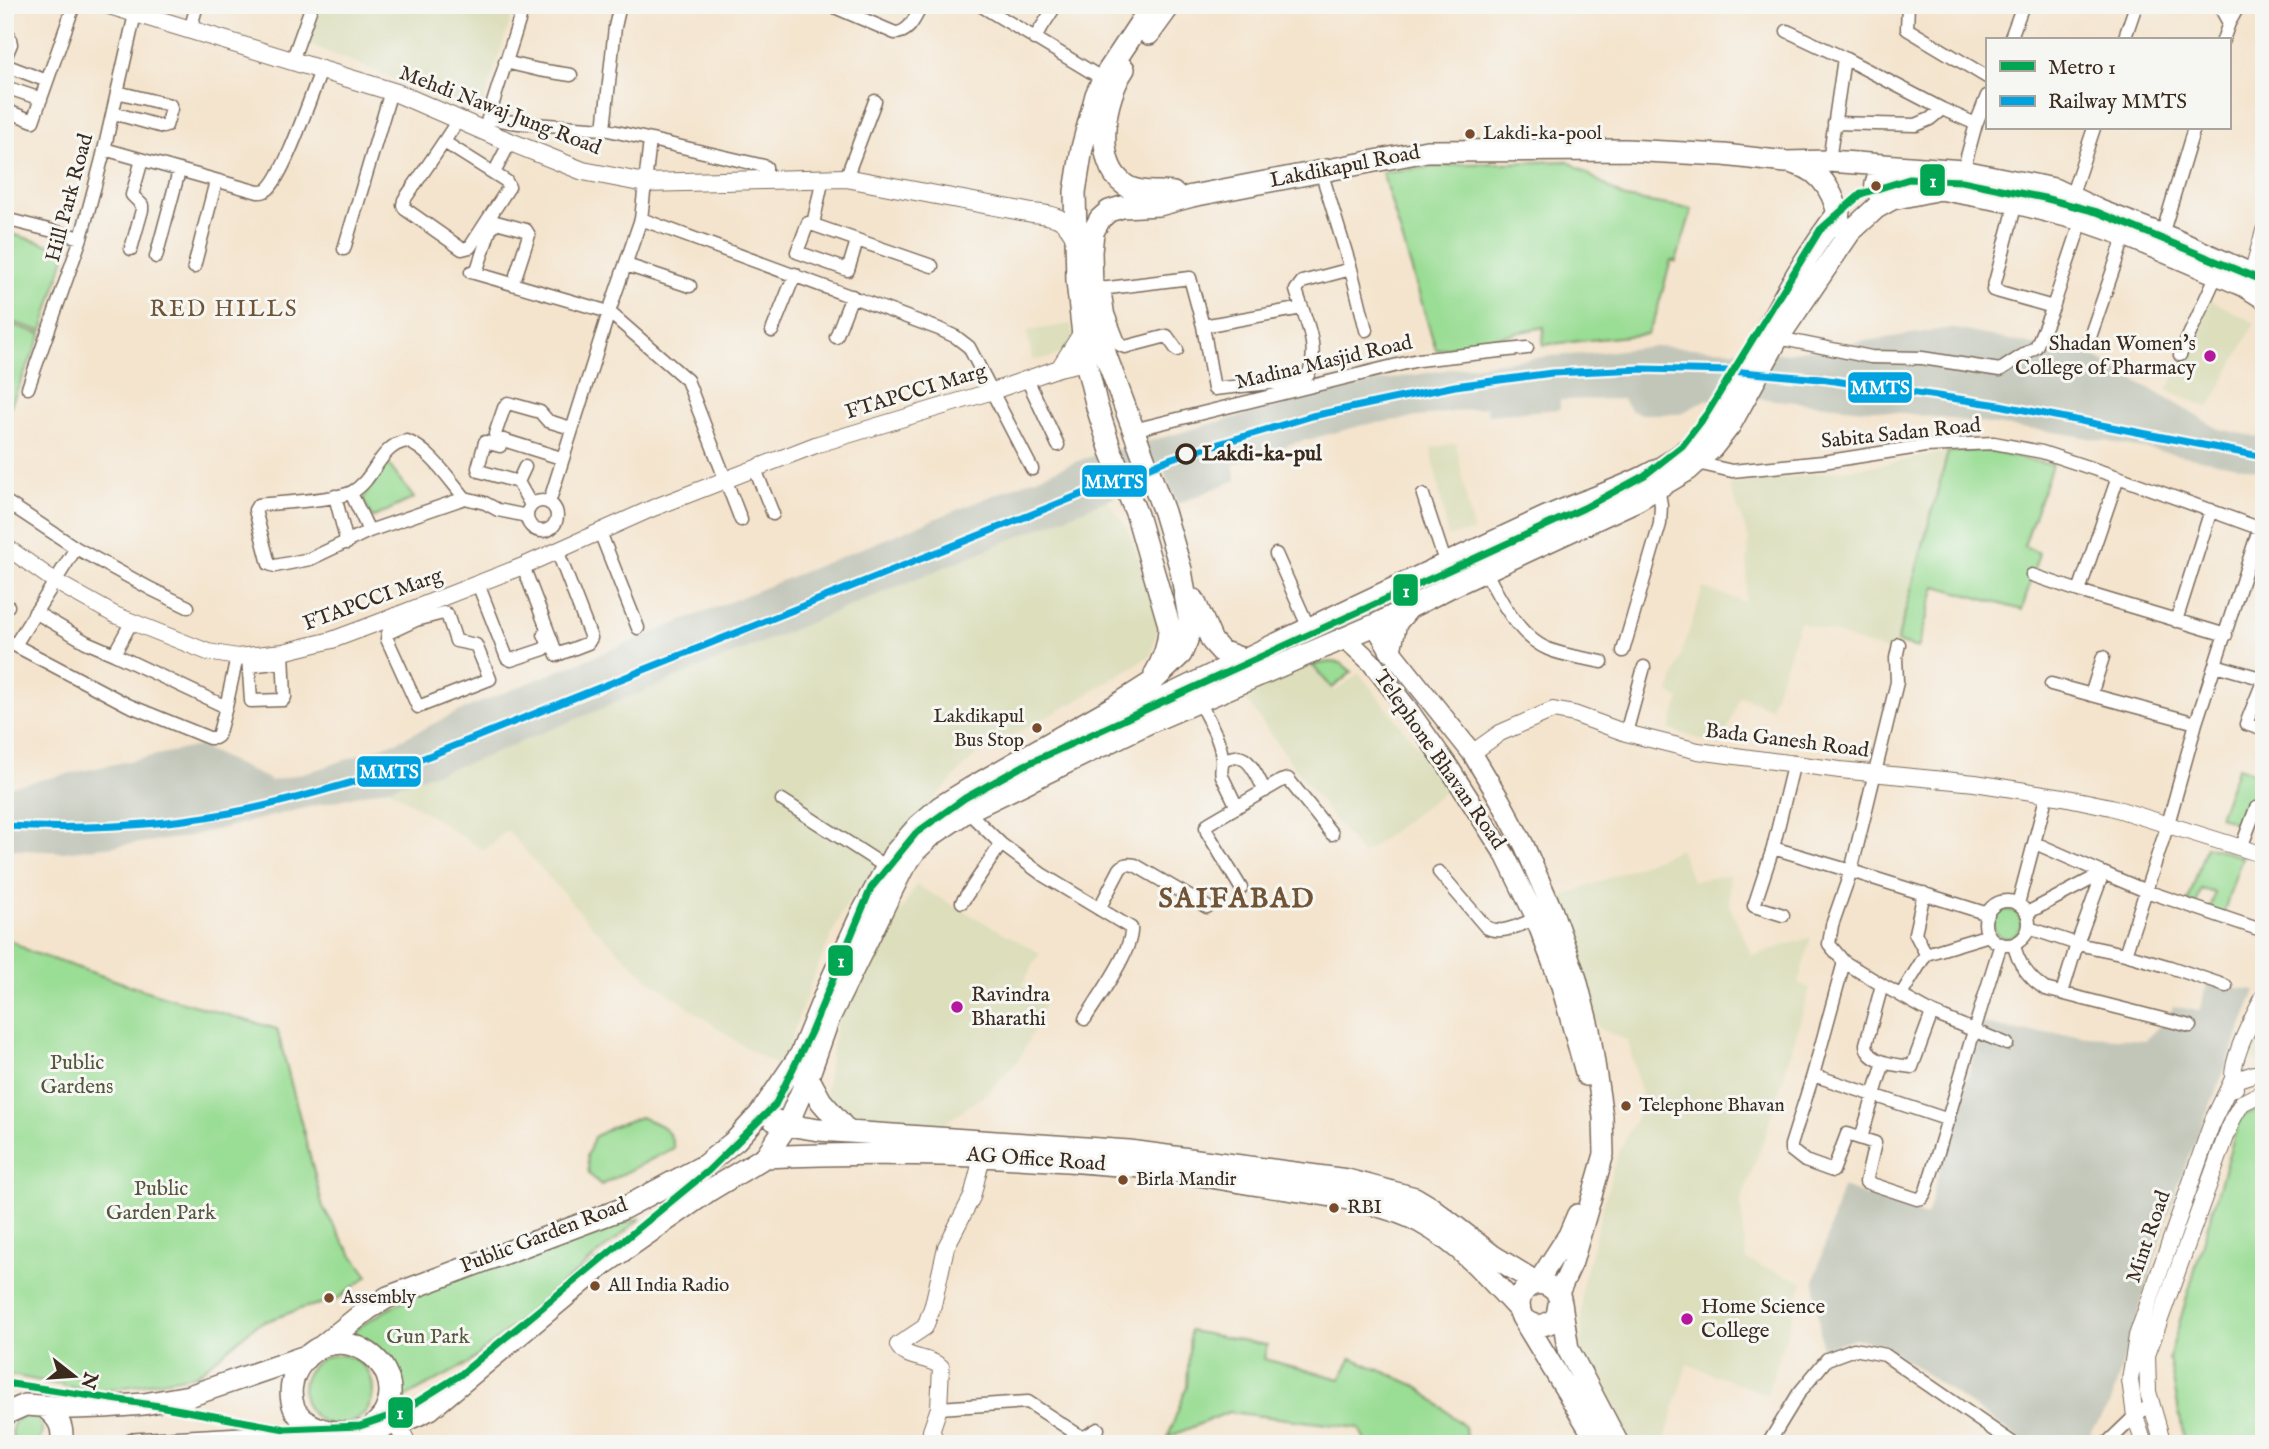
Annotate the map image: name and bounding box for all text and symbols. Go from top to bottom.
legend [1986,38,2230,130]
text: Metro 1 [2048,55,2116,82]
street label: Mehdi Nawaj Jung Road [395,60,605,162]
text: Railway MMTS [2048,89,2187,116]
place label: Lakdi-ka-pool [1483,122,1603,146]
marker: Lakdi-ka-pool [1463,127,1477,141]
street label: Hill Park Road [40,130,100,265]
street label: Lakdikapul Road [1268,139,1423,195]
line badge: 1 [1919,163,1946,197]
text: 1 [1929,170,1937,194]
unlabelled marker [1869,179,1883,193]
district label: RED HILLS [150,295,298,324]
street label: Madina Masjid Road [1233,329,1416,396]
place label: Shadan Women's College of Pharmacy [2015,331,2197,382]
marker: Shadan Women's College of Pharmacy [2202,348,2218,364]
street label: FTAPCCI Marg [842,358,990,426]
line badge: MMTS [1847,371,1913,404]
text: MMTS [1850,377,1910,401]
street label: Sabita Sadan Road [1820,412,1983,456]
place label: Lakdi-ka-pul [1202,441,1323,468]
marker: Lakdi-ka-pul [1176,444,1196,464]
line badge: MMTS [1081,464,1148,498]
text: MMTS [1084,471,1144,495]
street label: FTAPCCI Marg [300,562,447,638]
line badge: 1 [1392,573,1419,607]
text: 1 [1402,580,1410,604]
street label: Telephone Bhavan Road [1367,665,1512,856]
place label: Lakdikapul Bus Stop [933,705,1025,753]
street label: Bada Ganesh Road [1703,718,1871,765]
marker: Lakdikapul Bus Stop [1030,721,1044,735]
line badge: MMTS [356,755,422,788]
text: MMTS [359,761,419,785]
district label: SAIFABAD [1158,882,1316,917]
line badge: 1 [827,944,854,977]
text: 1 [837,950,845,974]
place label: Ravindra Bharathi [971,982,1051,1033]
marker: Ravindra Bharathi [949,999,965,1015]
park label: Public Gardens [41,1050,113,1101]
place label: Telephone Bhavan [1639,1094,1785,1118]
marker: Telephone Bhavan [1619,1099,1633,1113]
street label: AG Office Road [964,1142,1107,1178]
place label: Birla Mandir [1136,1168,1237,1192]
marker: Birla Mandir [1116,1173,1130,1187]
park label: Public Garden Park [106,1176,217,1227]
street label: Mint Road [2121,1187,2178,1287]
street label: Public Garden Road [457,1191,632,1280]
place label: RBI [1347,1196,1382,1220]
marker: RBI [1327,1201,1341,1215]
place label: All India Radio [607,1274,729,1298]
marker: All India Radio [588,1279,602,1293]
place label: Assembly [341,1286,417,1310]
marker: Assembly [322,1291,336,1305]
place label: Home Science College [1701,1294,1826,1345]
marker: Home Science College [1679,1311,1695,1327]
park label: Gun Park [386,1324,470,1351]
north arrow [38,1340,108,1410]
text: N [74,1368,103,1392]
line badge: 1 [387,1396,414,1429]
text: 1 [396,1402,404,1426]

